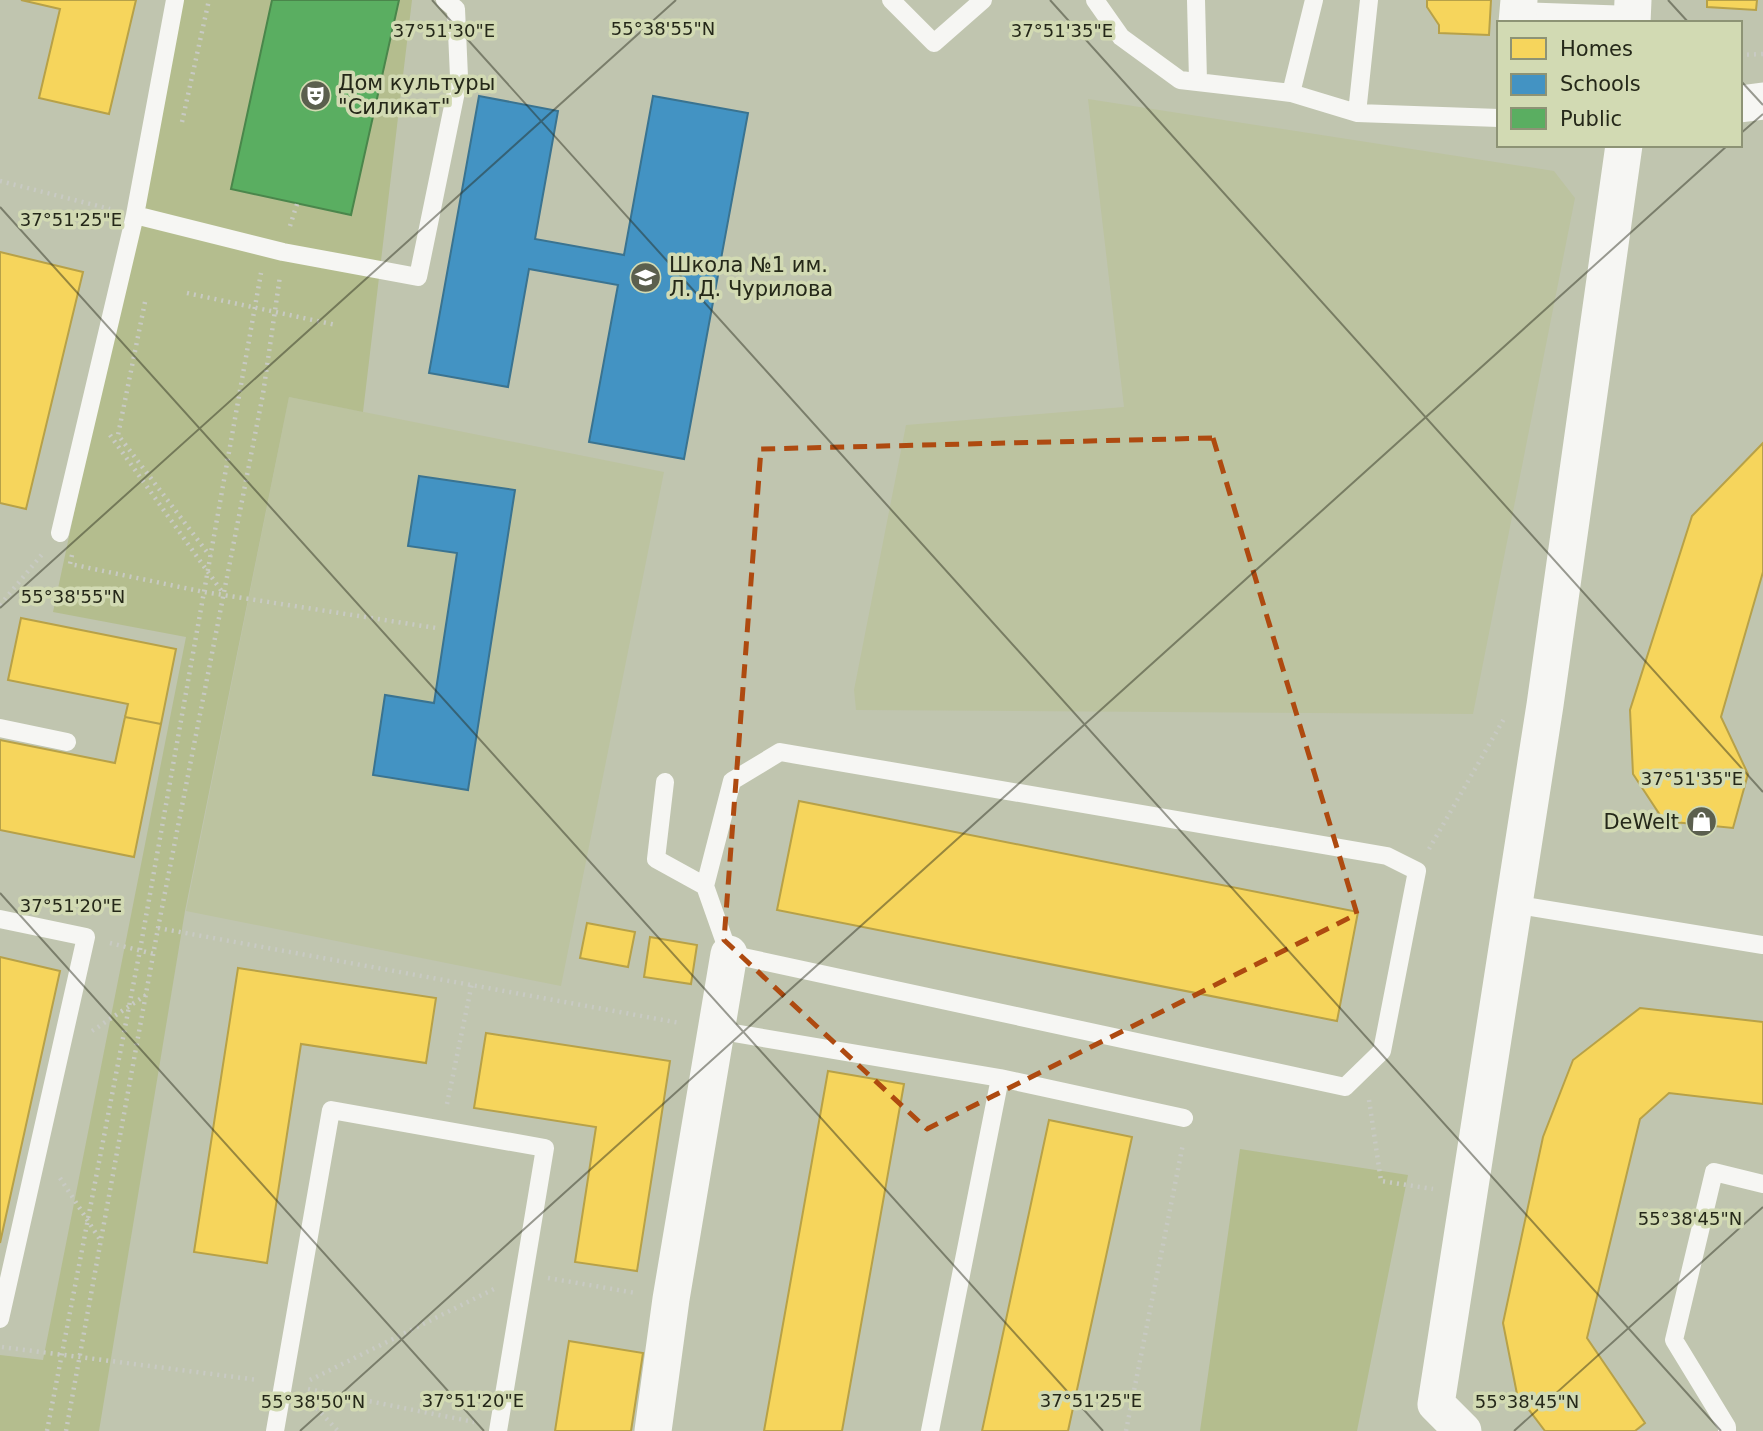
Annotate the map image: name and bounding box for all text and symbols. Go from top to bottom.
text: 55°38'55"N [611,18,715,39]
text: 37°51'30"E [393,20,495,41]
text: 37°51'35"E [1011,20,1113,41]
legend [1497,21,1742,147]
text: Homes [1560,37,1633,61]
place label: Дом культуры "Силикат" [338,71,495,119]
text: Schools [1560,72,1641,96]
theatre icon: Дом культуры "Силикат" [298,78,332,112]
text: Public [1560,107,1622,131]
text: 37°51'25"E [20,209,122,230]
place label: Школа №1 им. Л. Д. Чурилова [669,253,833,301]
school or university icon: Школа №1 им. Л. Д. Чурилова [629,260,663,294]
text: 55°38'55"N [21,586,125,607]
text: 37°51'35"E [1641,768,1743,789]
shop icon: DeWelt [1685,805,1719,839]
place label: DeWelt [1603,810,1679,834]
text: 37°51'20"E [20,895,122,916]
text: 55°38'45"N [1638,1208,1742,1229]
text: 37°51'20"E [422,1390,524,1411]
text: 37°51'25"E [1040,1390,1142,1411]
text: 55°38'50"N [261,1391,365,1412]
text: 55°38'45"N [1475,1391,1579,1412]

